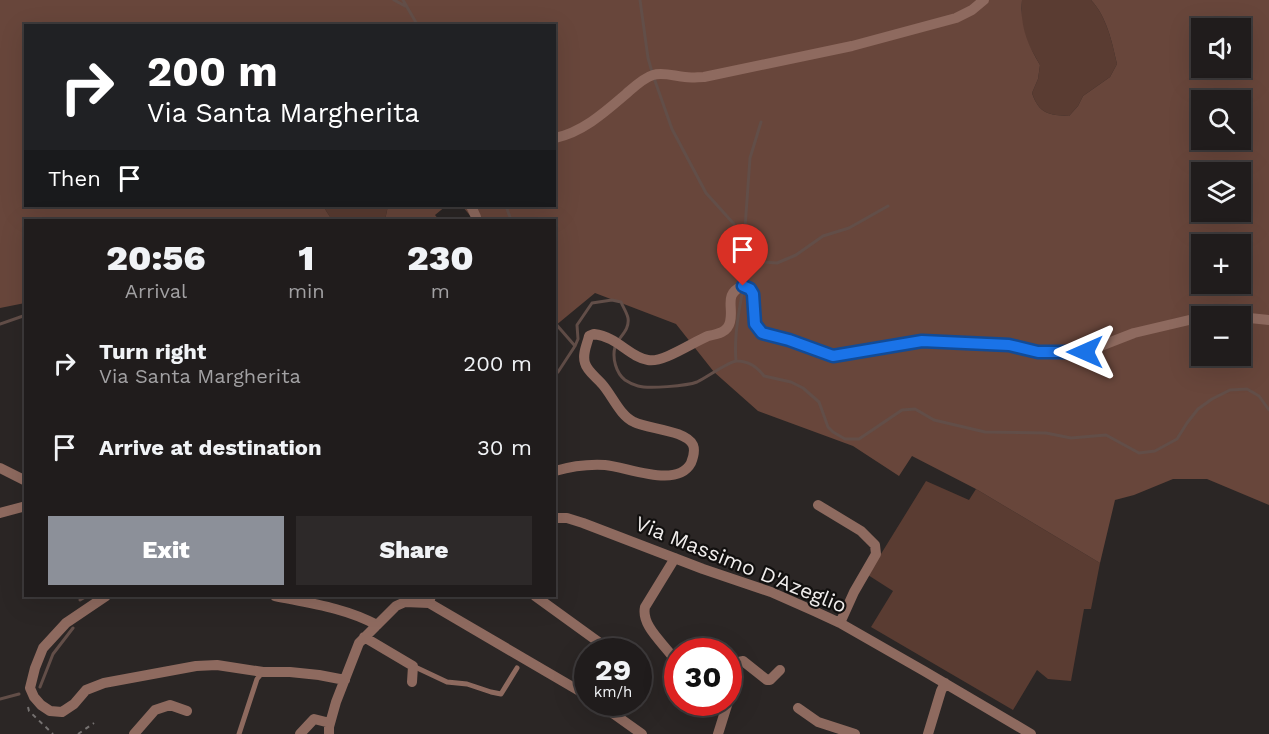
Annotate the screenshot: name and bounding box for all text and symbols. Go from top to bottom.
map controls [1191,18,1251,366]
button: sound [1191,18,1251,78]
text: 200 m [147,47,278,96]
icon: right [48,48,126,126]
button: search [1191,90,1251,150]
text: Via Santa Margherita [147,97,420,129]
icon: arrive [113,162,146,195]
button: layers [1191,162,1251,222]
text: Then [48,166,101,191]
pin [717,224,768,286]
icon: arrive [726,233,759,266]
button: + [1191,234,1251,294]
text: 20:56 [106,237,206,279]
text: 1 [298,237,314,279]
text: 230 [407,237,474,279]
text: Arrival [125,279,187,303]
text: min [288,279,325,303]
text: m [431,279,450,303]
button: − [1191,306,1251,366]
position arrow [1053,320,1117,384]
text: Turn right [99,339,206,364]
icon: right [48,347,81,380]
text: 200 m [463,351,532,376]
text: Via Santa Margherita [99,364,301,388]
icon: arrive [48,431,81,464]
text: Arrive at destination [99,435,322,460]
text: 30 m [477,435,532,460]
street label: Via Massimo D'Azeglio [632,510,850,618]
button: Exit [48,516,284,585]
button: Share [296,516,532,585]
speed limit sign: 30 [664,638,742,716]
text: 29 [595,652,631,687]
text: km/h [594,683,632,701]

